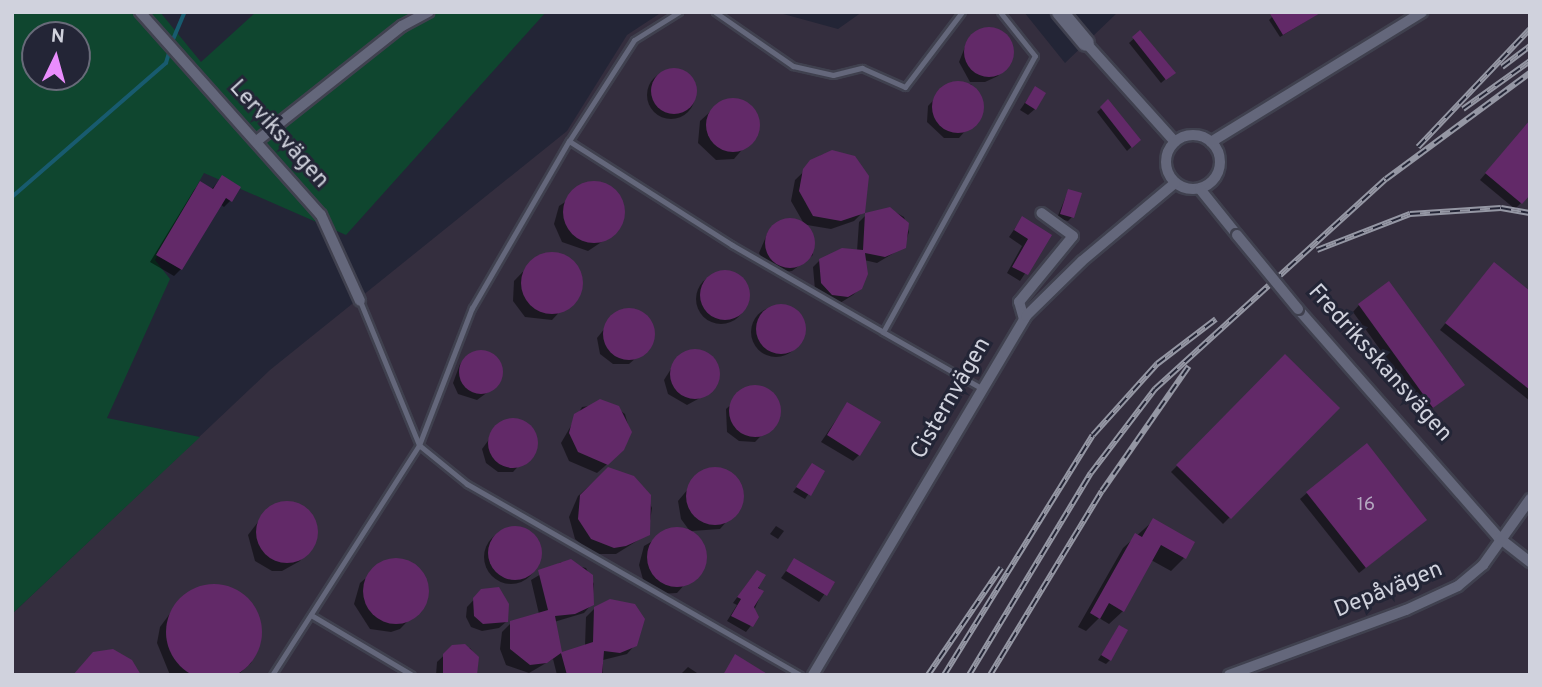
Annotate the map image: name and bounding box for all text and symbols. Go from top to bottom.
north arrow [21,21,91,91]
text: N [50,25,66,50]
street label: Lerviksvägen [222,75,334,195]
street label: Fredriksskansvägen [1301,280,1457,448]
street label: Cisternvägen [906,333,998,465]
house number: 16 [1357,495,1375,517]
street label: Depåvägen [1331,557,1447,625]

